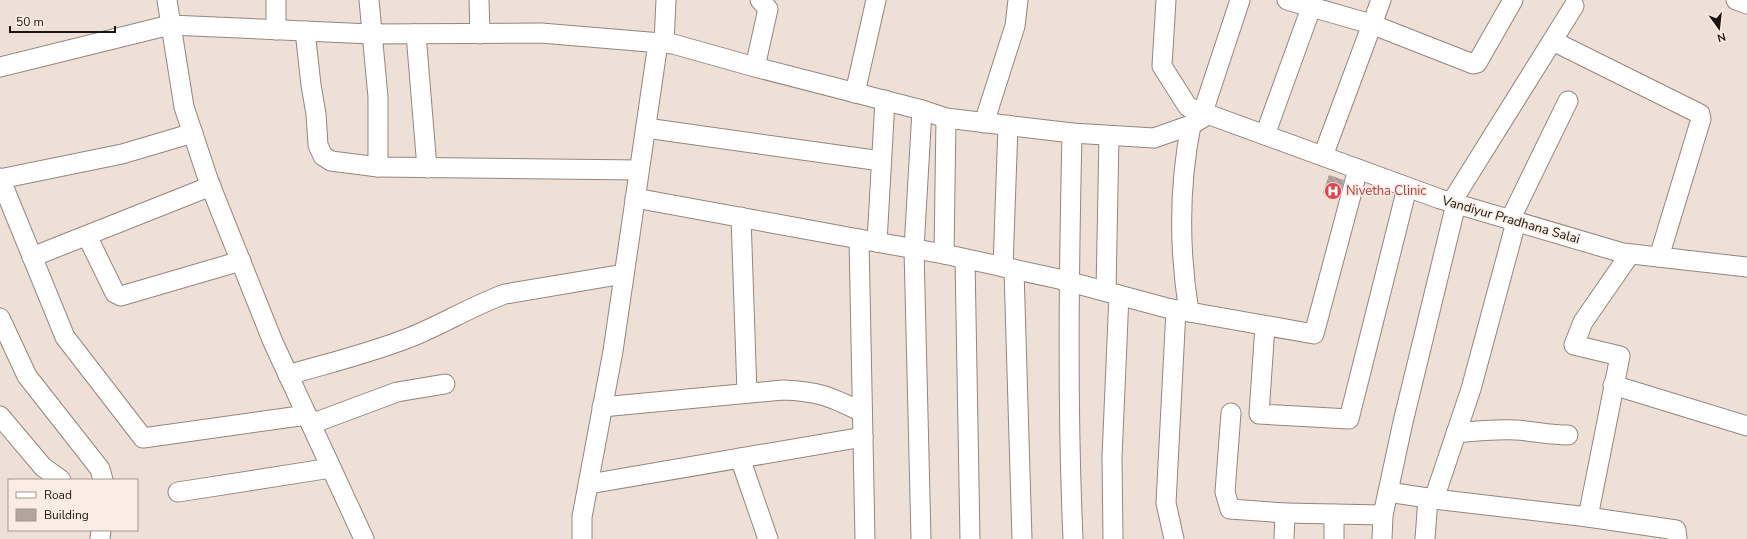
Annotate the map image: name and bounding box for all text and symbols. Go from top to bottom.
scale bar [10,8,115,34]
north arrow [1699,8,1739,48]
text: 50 m [16,14,44,30]
text: N [1716,29,1727,45]
hospital icon: Nivetha Clinic [1323,181,1343,201]
place label: Nivetha Clinic [1346,182,1426,200]
street label: Vandiyur Pradhana Salai [1439,191,1582,248]
legend [8,479,138,531]
text: Road [44,487,72,503]
text: Building [44,507,89,523]

